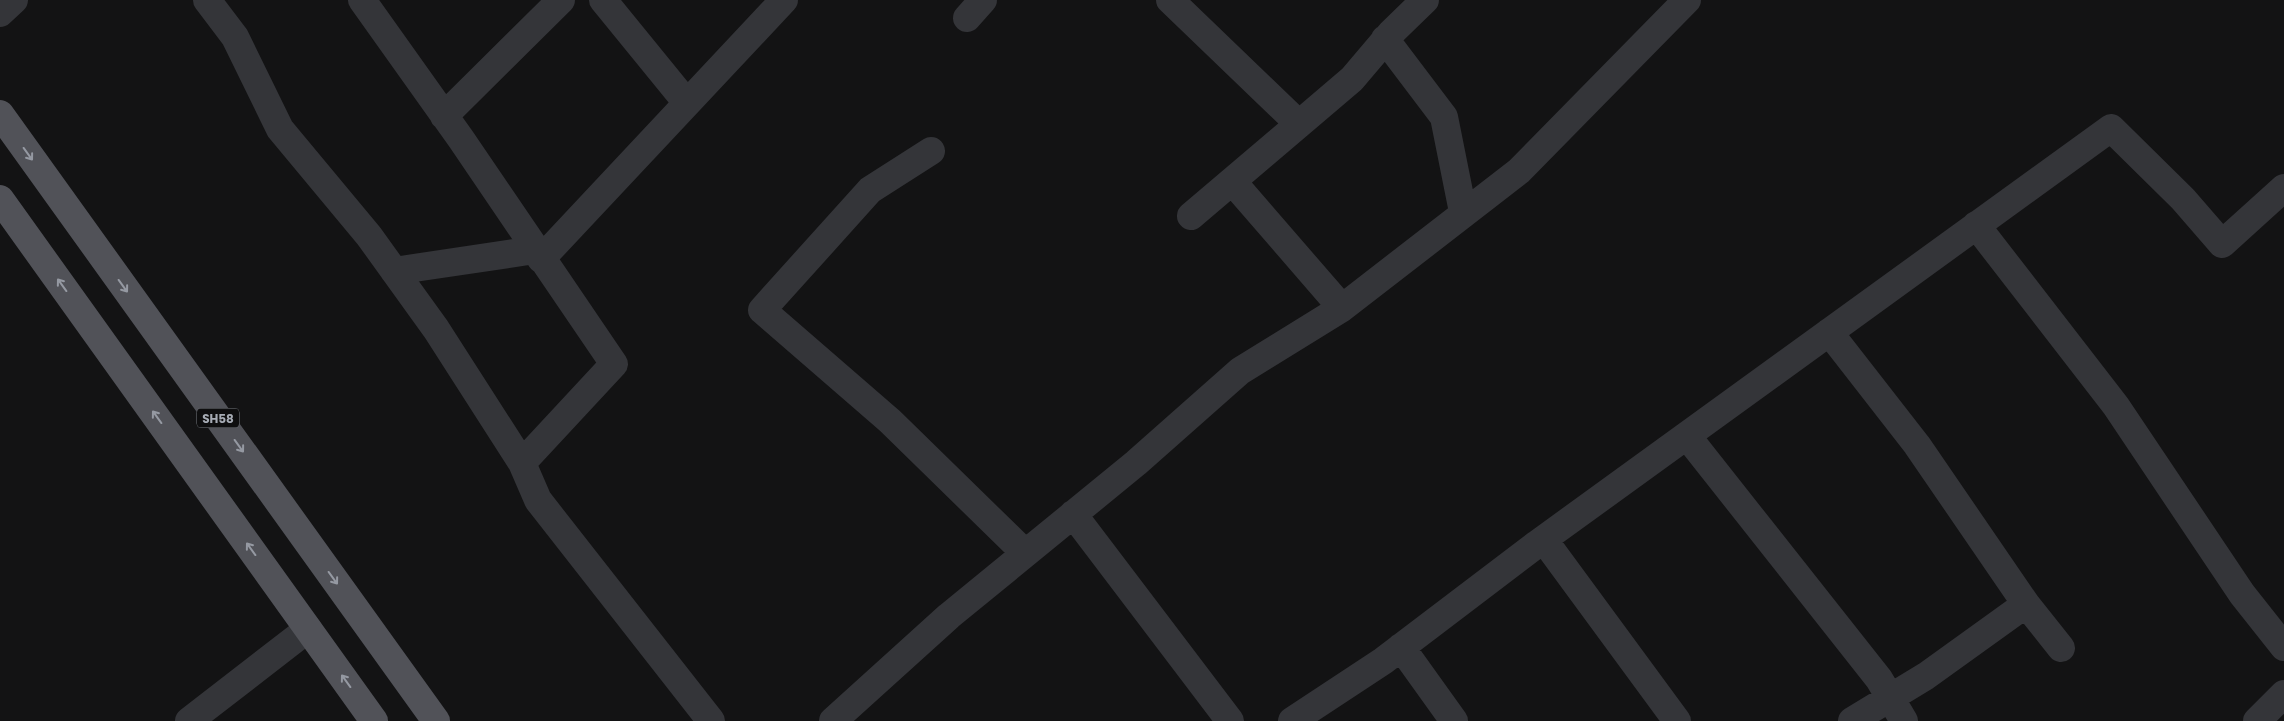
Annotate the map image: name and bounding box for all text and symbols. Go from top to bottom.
one-way arrow [23,147,34,160]
one-way arrow [57,278,67,292]
one-way arrow [118,279,128,293]
road number: SH58 [197,408,239,428]
one-way arrow [151,411,162,424]
one-way arrow [234,439,244,453]
one-way arrow [246,542,256,556]
one-way arrow [328,571,339,584]
one-way arrow [341,675,351,689]

